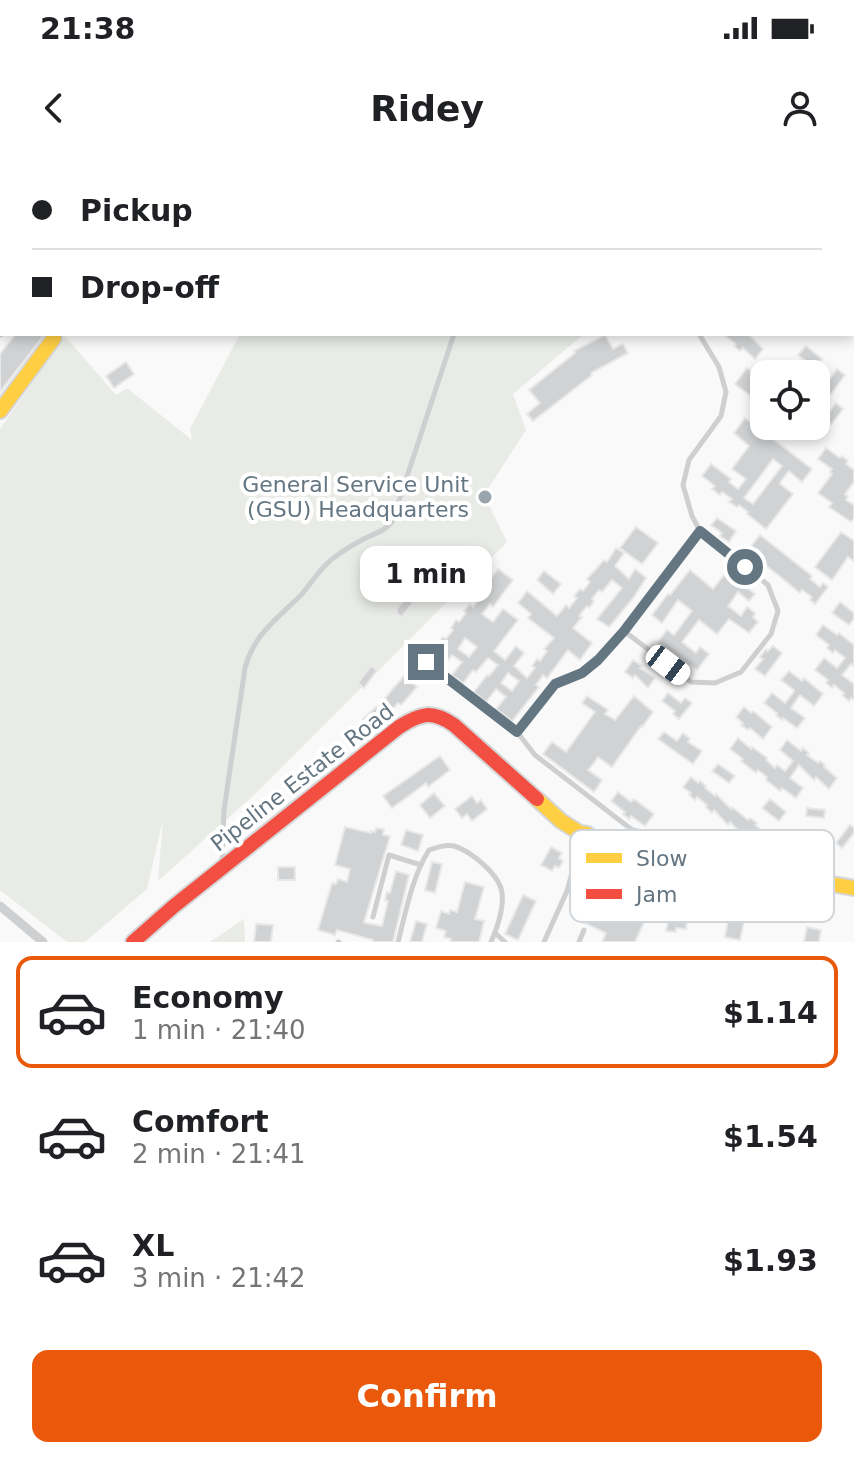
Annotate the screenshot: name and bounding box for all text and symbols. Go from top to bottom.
text: 21:38 [40,11,136,46]
icon: back [32,86,76,130]
icon: person [778,86,822,130]
text: Ridey [370,88,484,129]
text: Pickup [80,193,193,228]
text: Drop-off [80,270,219,305]
map controls [750,360,830,440]
button: locate [750,360,830,440]
place label: General Service Unit (GSU) Headquarters [242,472,469,522]
marker: General Service Unit (GSU) Headquarters [476,488,494,506]
callout: 1 min [360,546,492,602]
route start [727,549,763,585]
text: 1 min [385,559,467,589]
car [642,641,694,689]
route end [408,644,444,680]
street label: Pipeline Estate Road [206,698,399,856]
legend [570,830,834,922]
text: Slow [636,846,688,871]
text: Jam [634,882,677,907]
icon: car [36,976,108,1048]
text: Economy [132,980,284,1015]
text: $1.14 [723,995,818,1030]
text: 1 min · 21:40 [132,1015,306,1045]
icon: car [36,1100,108,1172]
text: Comfort [132,1104,269,1139]
text: $1.54 [723,1119,818,1154]
text: 2 min · 21:41 [132,1139,306,1169]
icon: car [36,1224,108,1296]
text: XL [132,1228,174,1263]
text: $1.93 [723,1243,818,1278]
text: 3 min · 21:42 [132,1263,306,1293]
button: Confirm [32,1350,822,1442]

